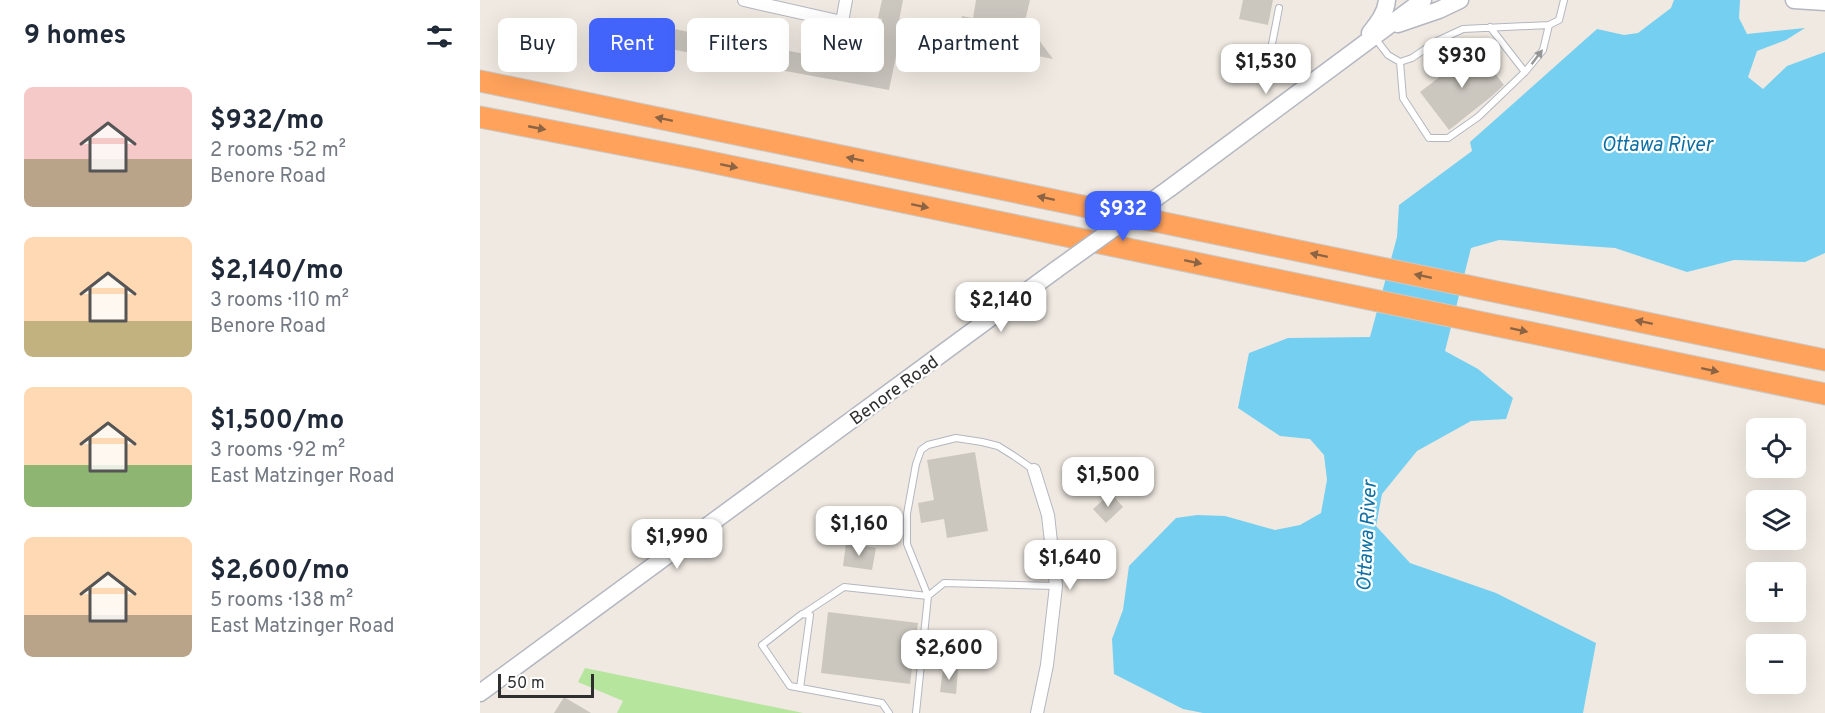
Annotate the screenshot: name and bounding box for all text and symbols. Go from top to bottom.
chip: Buy [498,18,577,72]
chip: Rent [589,18,675,72]
chip: Filters [687,18,789,72]
chip: New [801,18,884,72]
chip: Apartment [896,18,1040,72]
text: 9 homes [24,20,126,53]
icon: filters [423,20,456,53]
pin: $930 [1426,38,1498,89]
pin: $1,530 [1217,44,1315,95]
text: $930 [1437,44,1487,70]
one-way arrow [1531,49,1543,65]
text: $1,530 [1235,50,1297,76]
text: $932/mo [210,105,324,138]
icon: home [72,111,144,183]
one-way arrow [655,114,674,123]
one-way arrow [528,124,547,133]
water label: Ottawa River [1601,133,1714,159]
text: 2 rooms · 52 m² [210,138,346,164]
one-way arrow [846,154,865,163]
one-way arrow [719,162,738,171]
text: Benore Road [210,164,326,190]
pin: $932 [1087,191,1159,242]
one-way arrow [1036,193,1055,202]
text: $932 [1099,197,1147,223]
one-way arrow [910,202,929,211]
one-way arrow [1310,250,1329,259]
text: $2,140/mo [210,255,344,288]
one-way arrow [1184,258,1202,268]
icon: home [72,261,144,333]
one-way arrow [1413,271,1432,280]
pin: $2,140 [952,282,1050,333]
text: 3 rooms · 110 m² [210,288,349,314]
text: $2,140 [969,288,1033,314]
text: Benore Road [210,314,326,340]
one-way arrow [1635,317,1654,326]
one-way arrow [1510,326,1529,335]
street label: Benore Road [846,351,944,431]
one-way arrow [1701,366,1720,375]
text: $1,500/mo [210,405,344,438]
icon: home [72,411,144,483]
map controls [1746,418,1806,694]
button: locate [1746,418,1806,478]
text: 3 rooms · 92 m² [210,438,345,464]
pin: $1,500 [1059,457,1157,508]
text: $1,500 [1076,463,1140,489]
text: East Matzinger Road [210,464,395,490]
water label: Ottawa River [1352,479,1384,592]
button: layers [1746,490,1806,550]
pin: $1,160 [810,506,908,557]
text: $1,160 [830,512,888,538]
pin: $1,990 [628,519,726,570]
text: $1,990 [645,525,709,551]
pin: $1,640 [1021,540,1119,591]
text: $1,640 [1038,546,1102,572]
text: $2,600/mo [210,555,350,588]
icon: home [72,561,144,633]
button: + [1746,562,1806,622]
text: 5 rooms · 138 m² [210,588,353,614]
text: East Matzinger Road [210,614,395,640]
pin: $2,600 [900,630,998,681]
button: − [1746,634,1806,694]
text: $2,600 [915,636,983,662]
scale bar [498,671,594,698]
text: 50 m [507,674,545,694]

